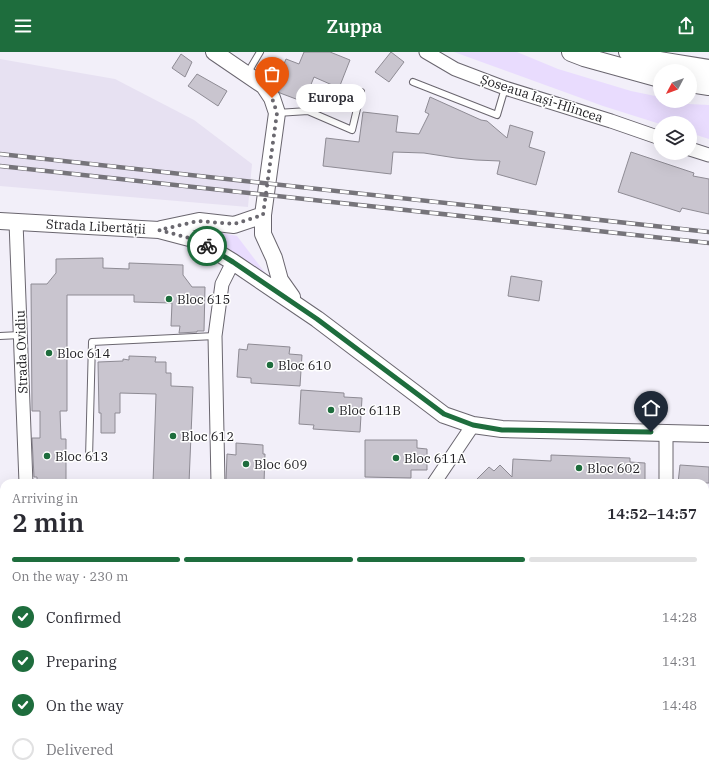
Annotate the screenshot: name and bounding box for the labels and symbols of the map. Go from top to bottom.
pin [255,57,289,98]
north arrow [653,64,697,108]
street label: Șoseaua Iași-Hlincea [478,71,605,126]
callout: Europa [296,84,366,112]
street label: Strada Libertății [46,215,146,238]
courier [187,226,227,266]
place label: Bloc 615 [177,291,230,308]
marker: Bloc 615 [164,294,174,304]
street label: Strada Ovidiu [12,310,31,394]
place label: Bloc 614 [57,345,110,362]
marker: Bloc 614 [44,348,54,358]
place label: Bloc 610 [278,357,331,374]
marker: Bloc 610 [265,360,275,370]
pin [634,391,668,432]
place label: Bloc 611B [339,402,401,419]
marker: Bloc 611B [326,405,336,415]
place label: Bloc 612 [181,428,234,445]
marker: Bloc 612 [168,431,178,441]
place label: Bloc 613 [55,448,108,465]
place label: Bloc 611A [404,450,466,467]
marker: Bloc 613 [42,451,52,461]
marker: Bloc 611A [391,453,401,463]
place label: Bloc 609 [254,456,307,473]
marker: Bloc 609 [241,459,251,469]
place label: Bloc 602 [587,460,640,477]
marker: Bloc 602 [574,463,584,473]

